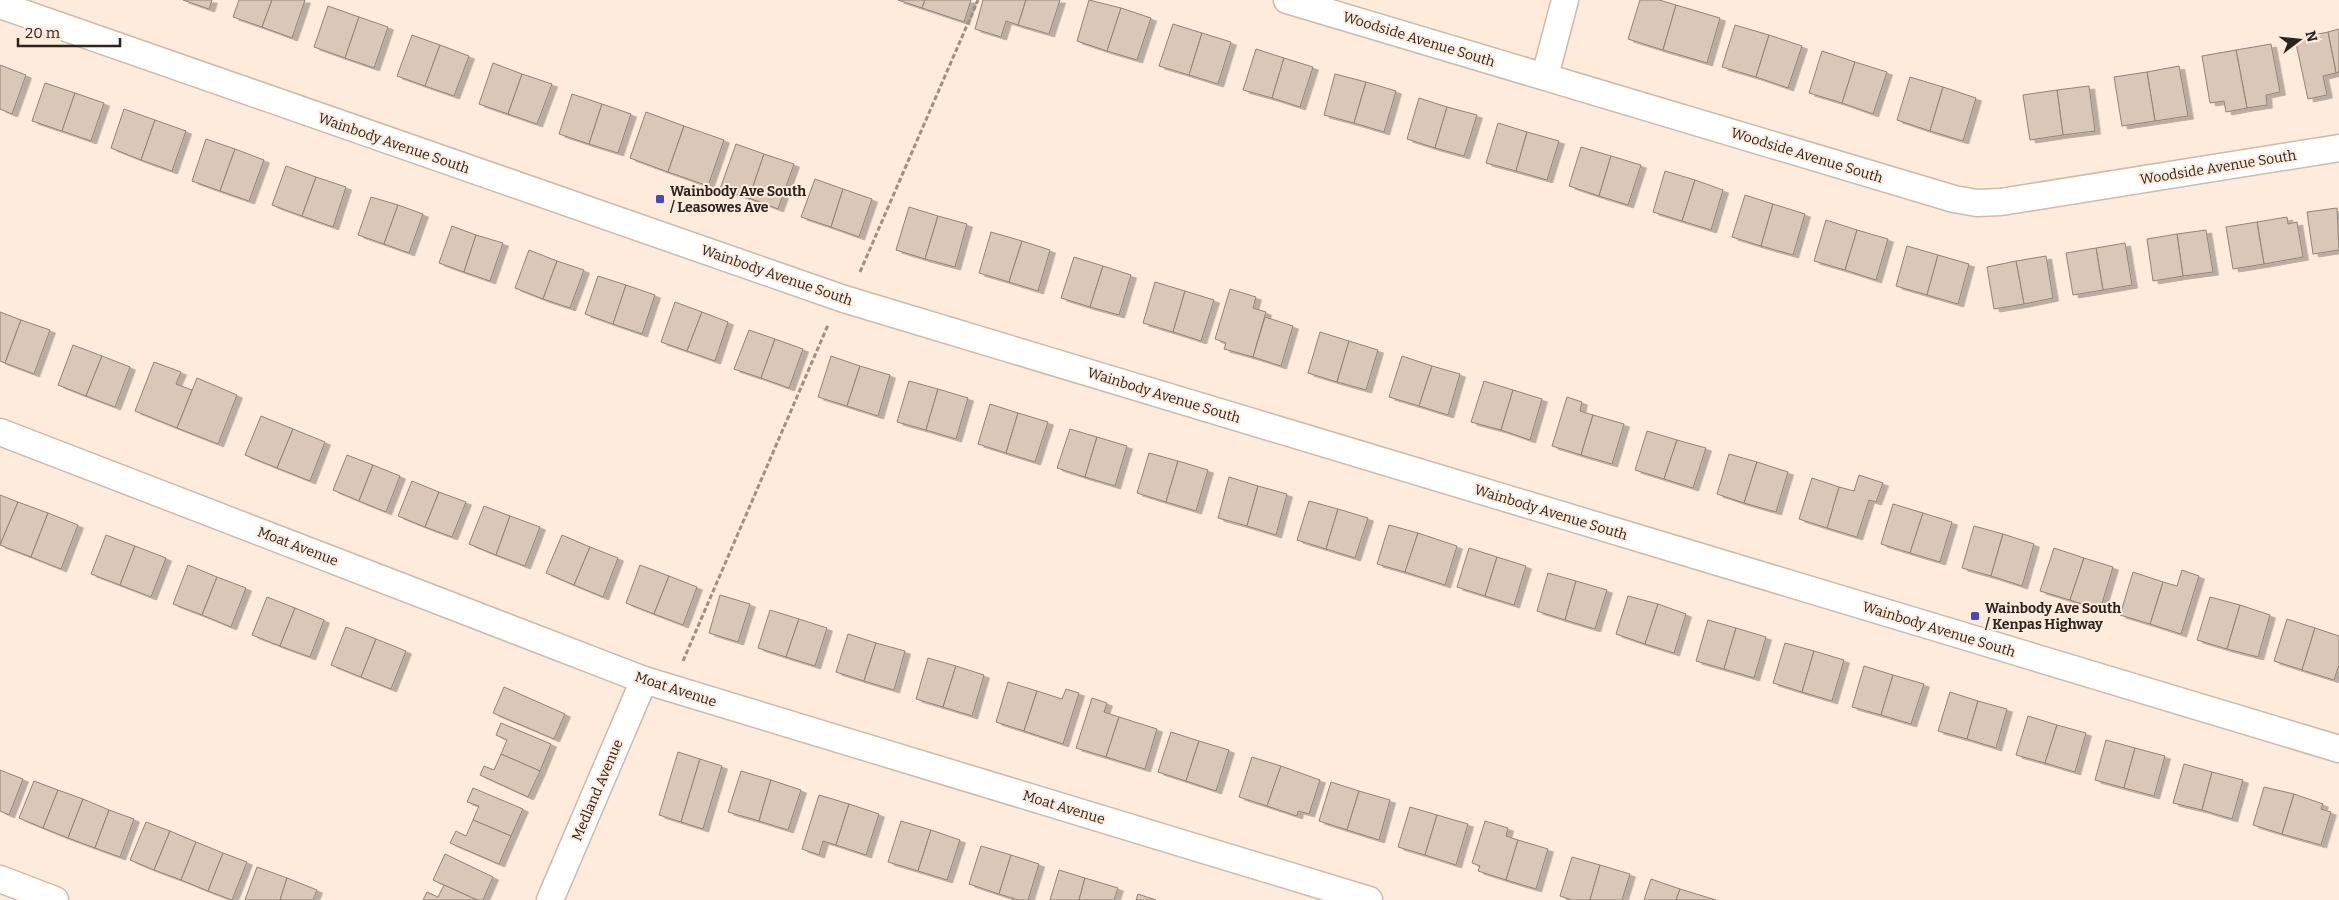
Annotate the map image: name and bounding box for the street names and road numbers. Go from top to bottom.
street label: Woodside Avenue South [1341,8,1497,71]
street label: Wainbody Avenue South [316,110,472,177]
street label: Woodside Avenue South [1729,124,1885,187]
street label: Woodside Avenue South [2139,147,2298,188]
street label: Wainbody Avenue South [699,242,855,309]
street label: Wainbody Avenue South [1085,364,1243,427]
street label: Wainbody Avenue South [1472,481,1630,544]
street label: Moat Avenue [255,523,341,570]
street label: Wainbody Avenue South [1860,598,2018,661]
street label: Moat Avenue [633,668,719,711]
street label: Medland Avenue [568,737,627,844]
street label: Moat Avenue [1021,787,1107,828]

